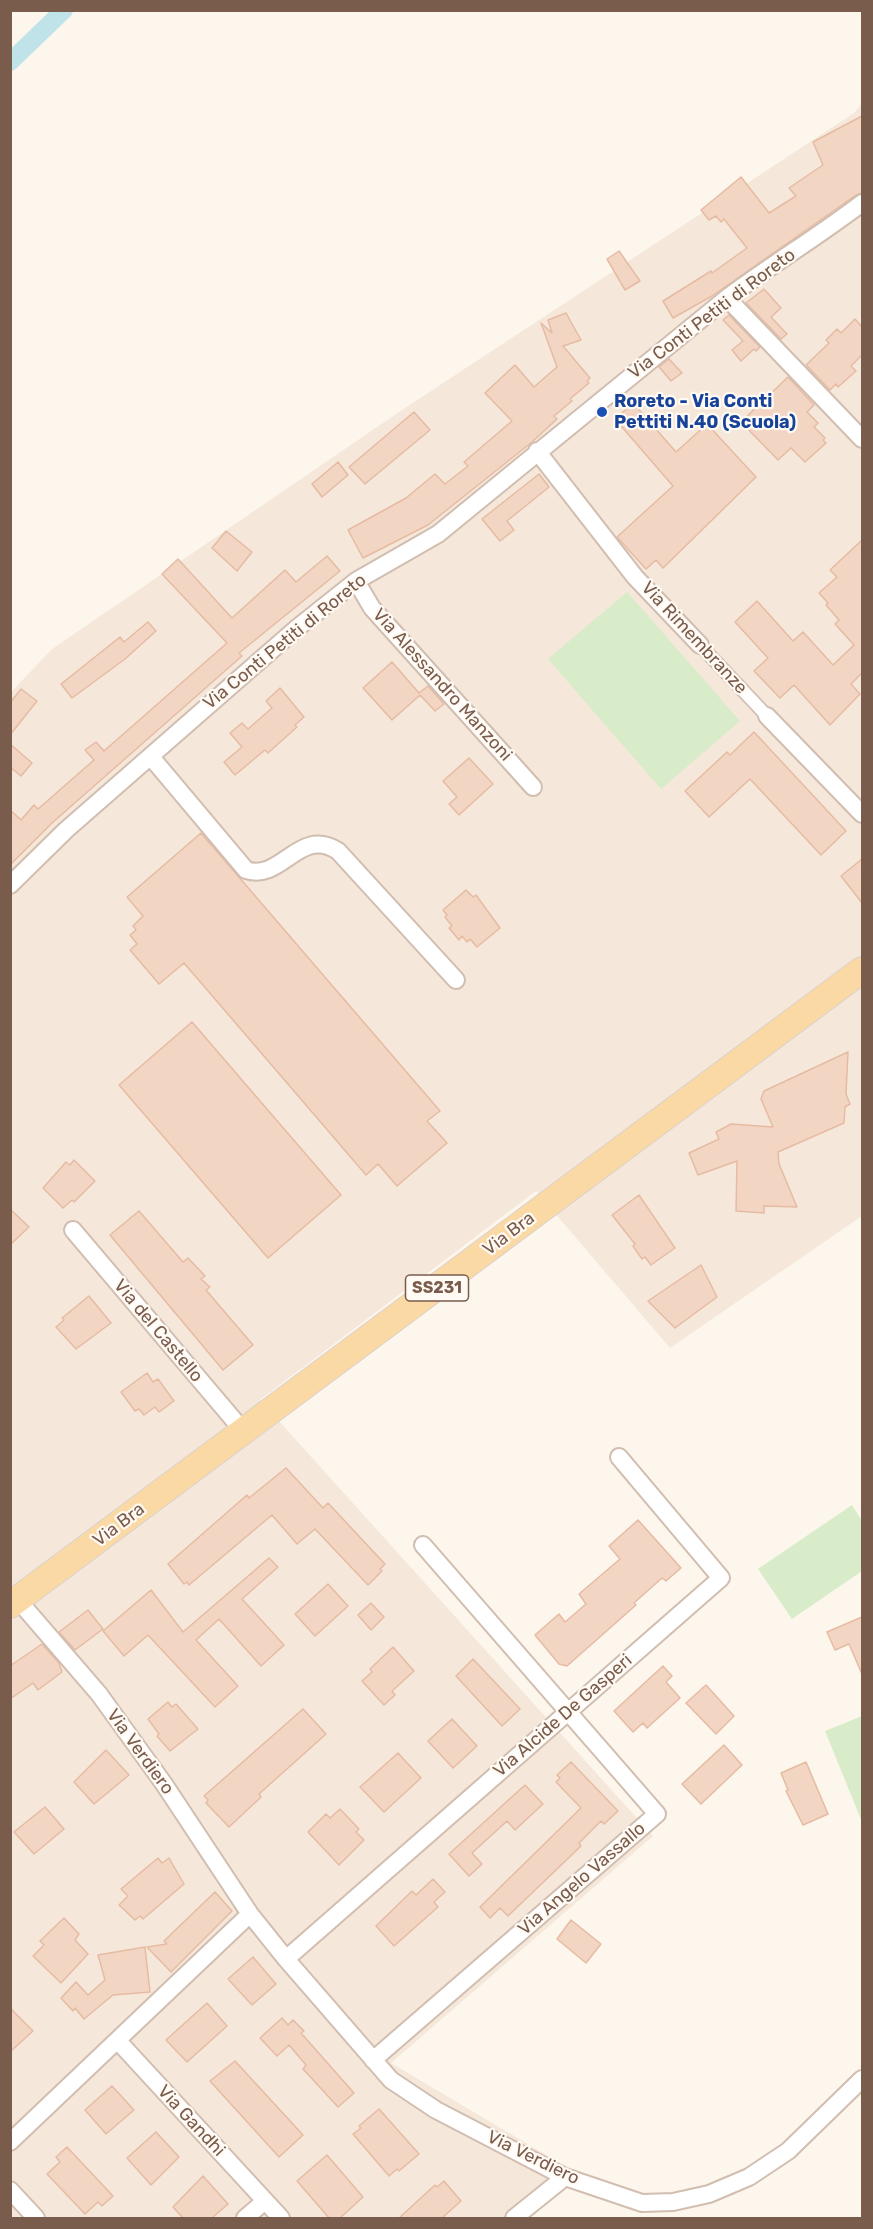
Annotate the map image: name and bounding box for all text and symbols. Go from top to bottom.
street label: Via Conti Petiti di Roreto [624,244,800,384]
place label: Roreto - Via Conti Pettiti N.40 (Scuola) [614,391,796,434]
marker: Roreto - Via Conti Pettiti N.40 (Scuola) [595,405,609,419]
street label: Via Conti Petiti di Roreto [199,570,371,714]
street label: Via Rimembranze [636,577,752,699]
street label: Via Alessandro Manzoni [368,604,516,766]
street label: Via Bra [479,1208,539,1260]
street label: Via del Castello [109,1275,207,1387]
road number: SS231 [406,1275,468,1301]
street label: Via Bra [89,1499,149,1551]
street label: Via Alcide De Gasperi [489,1650,637,1782]
street label: Via Verdiero [102,1705,178,1799]
street label: Via Angelo Vassallo [514,1818,650,1940]
street label: Via Gandhi [153,2081,229,2161]
street label: Via Verdiero [483,2126,583,2190]

